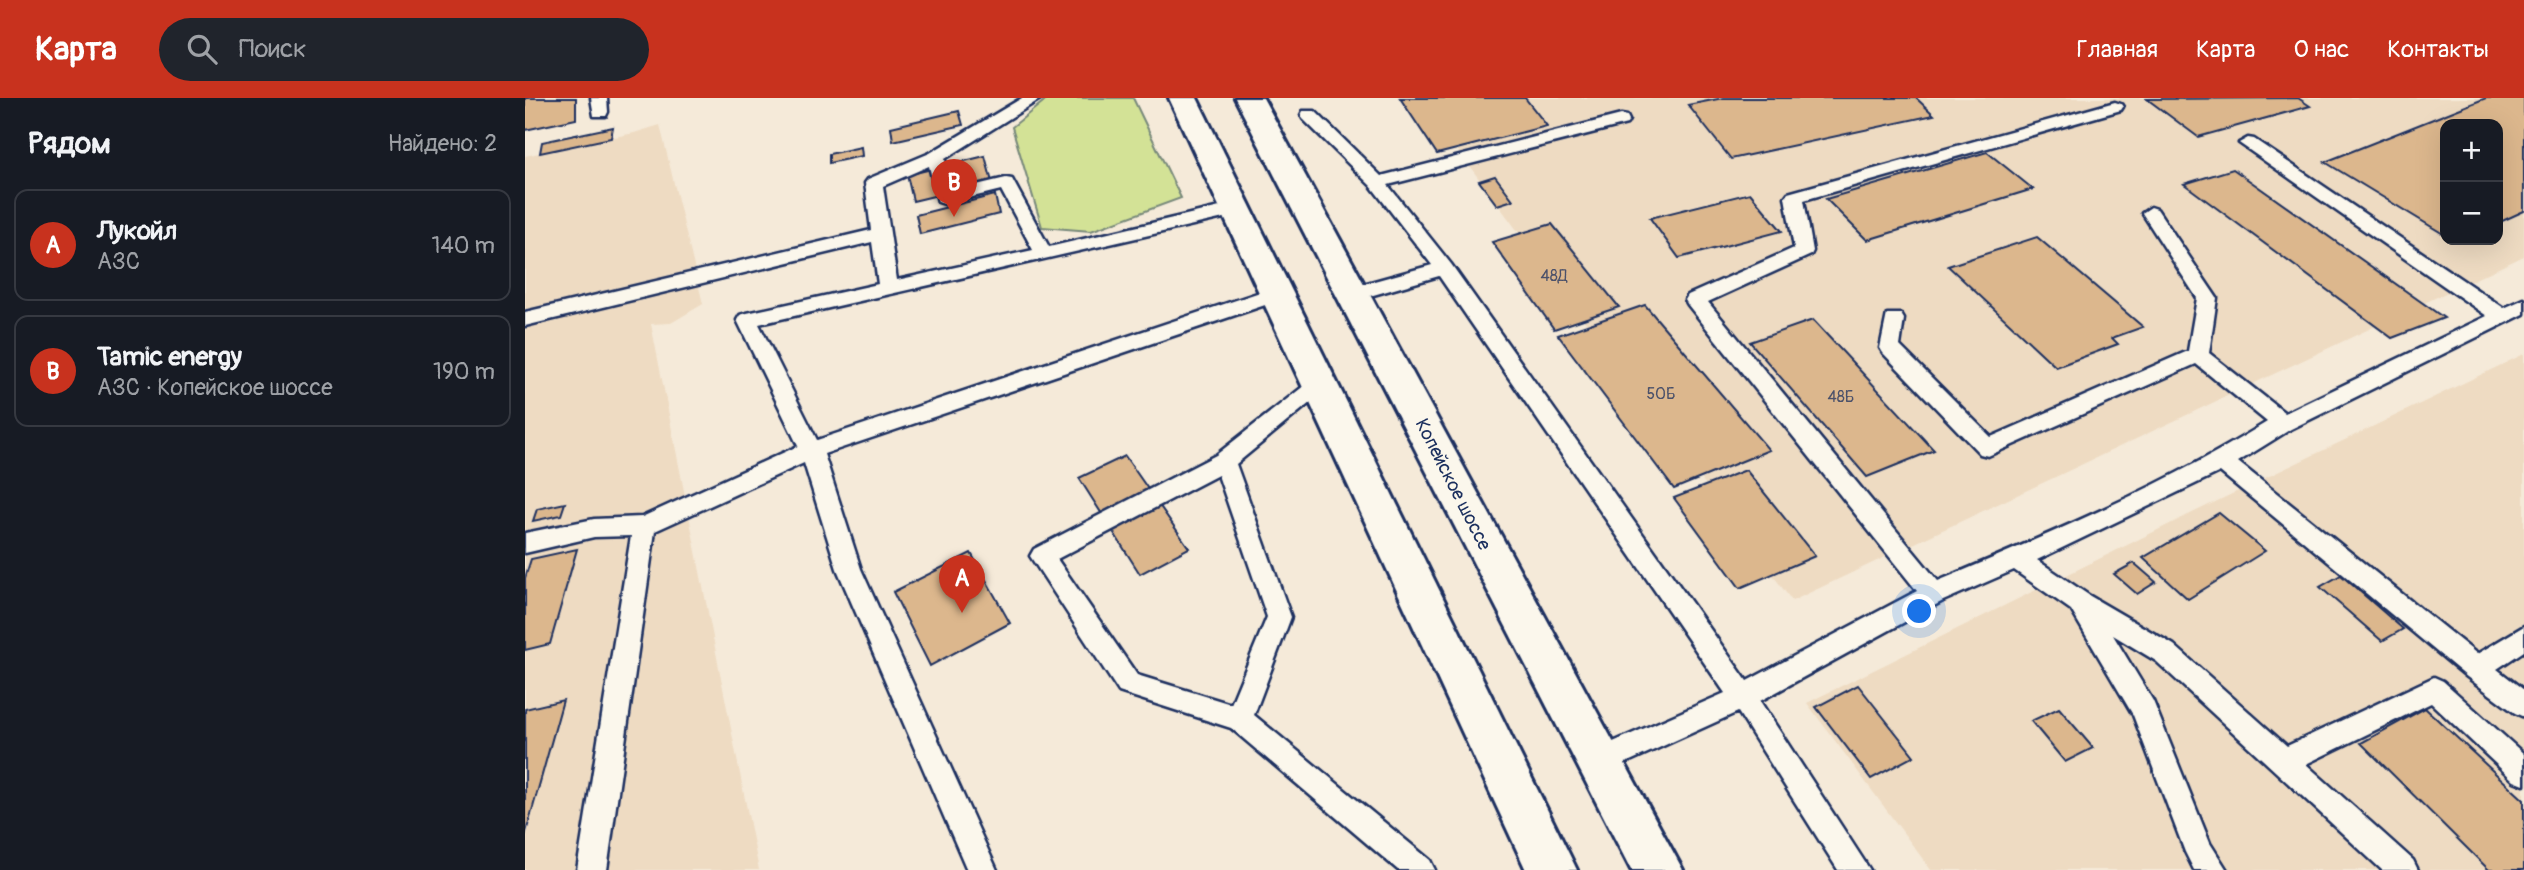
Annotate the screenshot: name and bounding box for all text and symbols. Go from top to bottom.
search box [159,18,649,81]
text: Карта [35,29,117,70]
icon: search [183,30,221,68]
text: Поиск [239,33,307,65]
text: Главная [2077,35,2158,64]
text: Карта [2196,35,2256,64]
text: О нас [2294,35,2349,64]
text: Контакты [2387,35,2489,64]
map controls [2440,119,2503,245]
button: + [2440,119,2503,182]
text: Рядом [28,125,111,162]
text: Найдено: 2 [388,129,497,158]
pin: B [931,159,977,217]
button: − [2440,182,2503,245]
text: Лукойл [97,215,177,247]
text: A [46,231,60,260]
text: 140 m [432,231,495,260]
text: АЗС [97,247,140,276]
house number: 48Д [1541,266,1568,286]
text: Tamic energy [97,341,242,373]
text: B [46,357,60,386]
text: 190 m [433,357,495,386]
text: АЗС · Копейское шоссе [97,373,333,402]
house number: 50Б [1646,384,1676,404]
house number: 48Б [1828,387,1854,407]
street label: Копейское шоссе [1410,415,1497,555]
pin: A [939,555,985,613]
your location [1902,594,1936,628]

